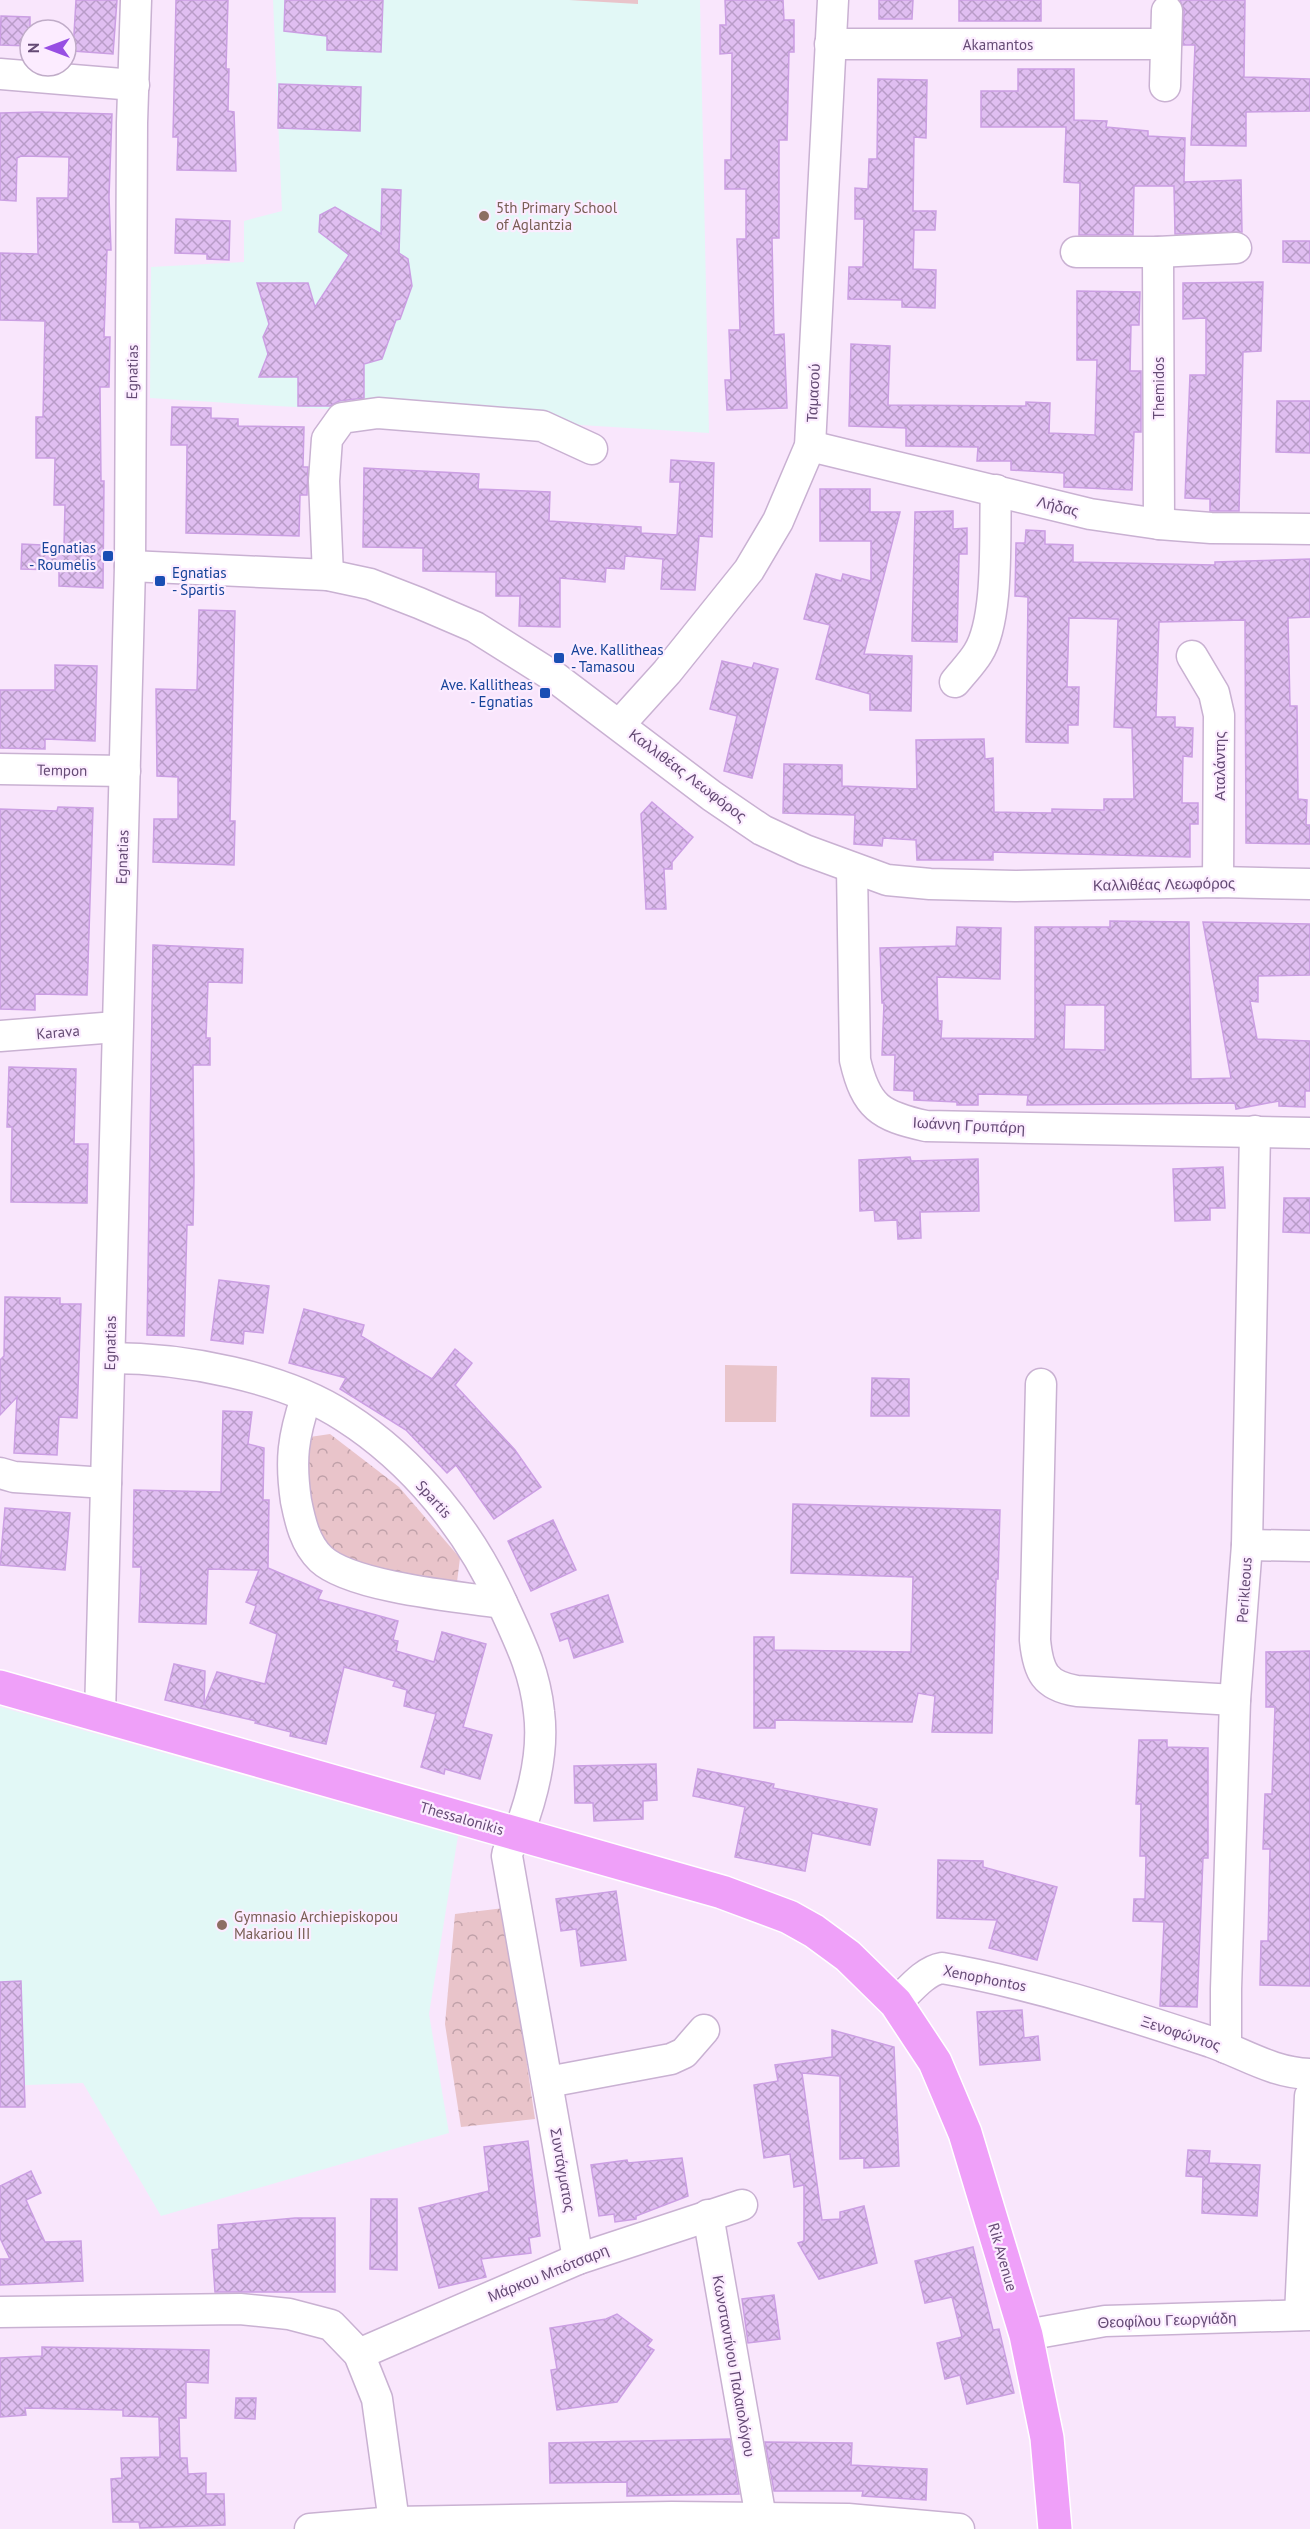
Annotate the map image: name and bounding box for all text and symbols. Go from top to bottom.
north arrow [18,18,78,78]
street label: Akamantos [963,35,1033,54]
text: N [23,43,43,53]
place label: 5th Primary School of Aglantzia [496,198,618,234]
marker: 5th Primary School of Aglantzia [477,209,491,223]
street label: Egnatias [122,345,142,399]
street label: Themidos [1149,357,1168,419]
street label: Ταμασού [802,363,824,423]
street label: Λήδας [1035,492,1081,520]
place label: Egnatias - Roumelis [29,538,96,574]
marker: Egnatias - Roumelis [101,549,115,563]
place label: Egnatias - Spartis [172,563,227,599]
marker: Egnatias - Spartis [153,574,167,588]
place label: Ave. Kallitheas - Tamasou [571,640,664,676]
marker: Ave. Kallitheas - Tamasou [552,651,566,665]
place label: Ave. Kallitheas - Egnatias [440,675,533,711]
marker: Ave. Kallitheas - Egnatias [538,686,552,700]
street label: Καλλιθέας Λεωφόρος [625,725,751,825]
street label: Αταλάντης [1210,731,1229,801]
street label: Tempon [37,760,87,780]
street label: Egnatias [112,829,132,885]
street label: Καλλιθέας Λεωφόρος [1093,873,1235,895]
street label: Karava [36,1021,80,1043]
street label: Ιωάννη Γρυπάρη [912,1113,1026,1137]
street label: Egnatias [100,1316,120,1370]
street label: Spartis [412,1476,456,1522]
street label: Perikleous [1232,1556,1256,1624]
street label: Thessalonikis [418,1797,506,1839]
place label: Gymnasio Archiepiskopou Makariou III [234,1907,398,1943]
marker: Gymnasio Archiepiskopou Makariou III [215,1918,229,1932]
street label: Xenophontos [942,1961,1028,1995]
street label: Ξενοφώντος [1139,2011,1223,2055]
street label: Συντάγματος [546,2126,580,2214]
street label: Rik Avenue [984,2221,1022,2293]
street label: Μάρκου Μπότσαρη [485,2240,611,2306]
street label: Κωνσταντίνου Παλαιολόγου [709,2274,759,2458]
street label: Θεοφίλου Γεωργιάδη [1097,2308,1237,2332]

